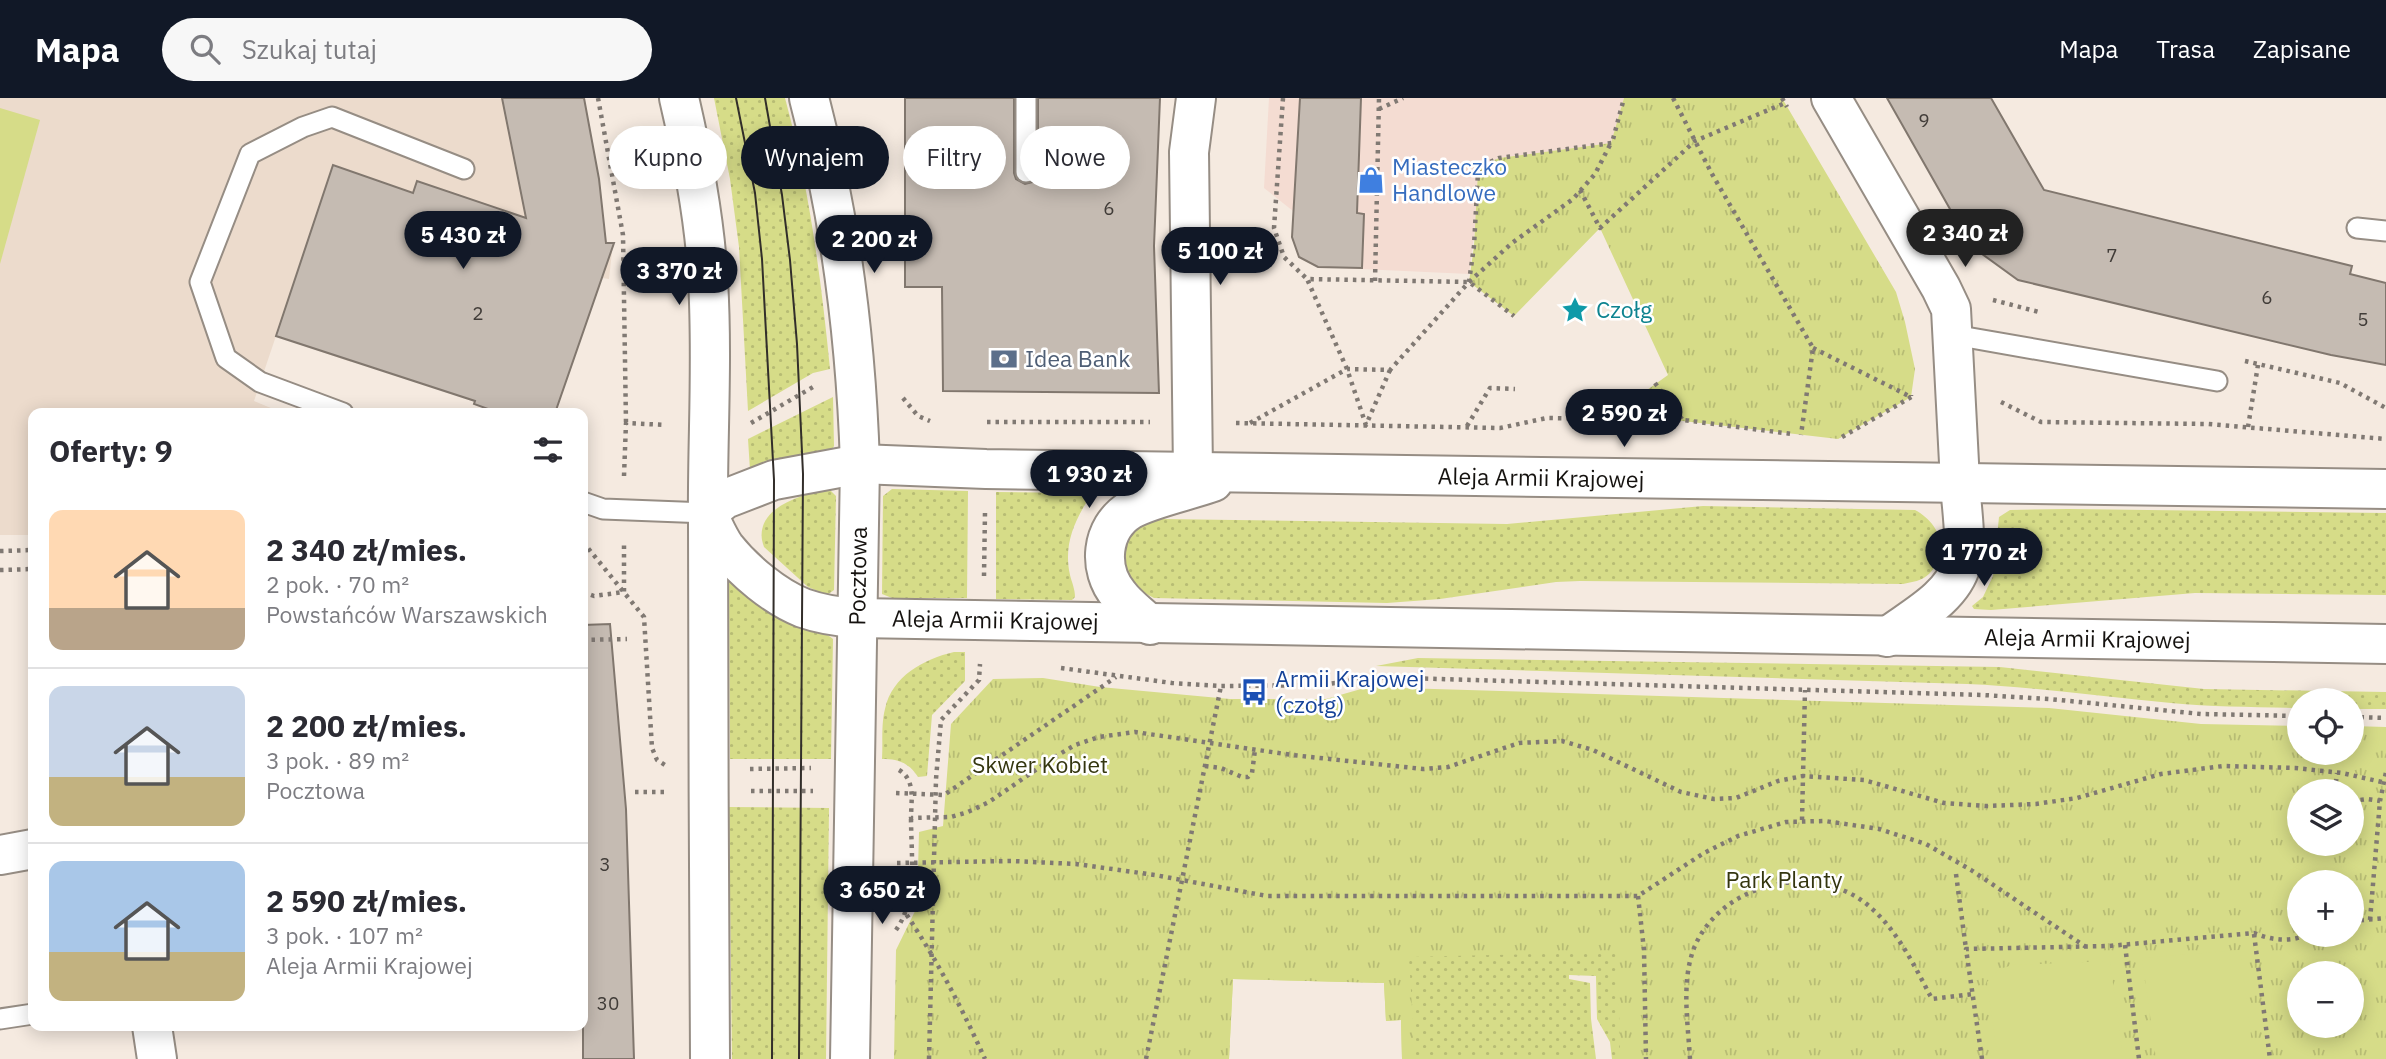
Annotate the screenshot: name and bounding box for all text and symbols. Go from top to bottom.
search box [162,18,652,81]
text: Mapa [35,28,120,71]
icon: search [186,30,224,68]
text: Szukaj tutaj [242,32,377,66]
text: Mapa [2059,33,2118,65]
text: Trasa [2156,33,2215,65]
text: Zapisane [2253,33,2351,65]
house number: 9 [1918,108,1930,132]
chip: Kupno [609,126,727,189]
chip: Wynajem [741,126,889,189]
chip: Filtry [903,126,1006,189]
chip: Nowe [1020,126,1130,189]
place label: Miasteczko Handlowe [1392,151,1507,207]
shop icon: Miasteczko Handlowe [1356,165,1386,195]
house number: 6 [1103,196,1115,220]
pin: 2 340 zł [1893,209,2037,269]
pin: 5 430 zł [391,212,535,271]
pin: 2 200 zł [802,216,946,275]
text: 2 340 zł [1922,217,2008,247]
text: 5 430 zł [420,219,506,249]
text: 2 200 zł [831,223,917,253]
pin: 5 100 zł [1148,228,1292,287]
text: 5 100 zł [1177,235,1263,265]
house number: 7 [2106,243,2118,267]
pin: 3 370 zł [607,248,751,307]
text: 3 370 zł [636,255,722,285]
house number: 6 [2261,285,2273,309]
place label: Czołg [1596,294,1652,324]
place icon: Czołg [1560,295,1590,325]
house number: 2 [472,301,484,325]
house number: 5 [2357,307,2369,331]
place label: Idea Bank [1025,343,1130,373]
bank icon: Idea Bank [989,344,1019,374]
pin: 2 590 zł [1552,390,1696,449]
text: 2 590 zł [1581,397,1667,427]
text: Oferty: 9 [49,431,173,470]
icon: filters [529,431,567,469]
pin: 1 930 zł [1017,450,1161,510]
text: 1 930 zł [1046,458,1132,488]
street label: Aleja Armii Krajowej [1437,460,1645,494]
street label: Pocztowa [841,526,873,626]
pin: 1 770 zł [1912,528,2056,588]
text: 2 340 zł/mies. [266,530,467,569]
text: 1 770 zł [1941,536,2027,566]
icon: home [105,538,189,622]
text: 2 pok. · 70 m² [266,569,409,599]
text: Powstańców Warszawskich [266,599,548,629]
street label: Aleja Armii Krajowej [892,603,1099,636]
street label: Aleja Armii Krajowej [1984,621,2191,655]
place label: Armii Krajowej (czołg) [1275,663,1425,719]
bus stop icon: Armii Krajowej (czołg) [1239,677,1269,707]
map controls [2287,688,2364,1038]
button: locate [2287,688,2364,765]
text: 2 200 zł/mies. [266,706,467,745]
icon: home [105,714,189,798]
text: 3 pok. · 89 m² [266,745,409,775]
park label: Skwer Kobiet [972,749,1108,779]
text: Pocztowa [266,775,365,805]
button: layers [2287,779,2364,856]
house number: 3 [599,852,611,876]
park label: Park Planty [1725,864,1843,894]
pin: 3 650 zł [810,866,954,926]
button: + [2287,870,2364,947]
text: 3 650 zł [839,874,925,904]
text: 2 590 zł/mies. [266,881,467,920]
icon: home [105,889,189,973]
text: 3 pok. · 107 m² [266,920,423,950]
text: Aleja Armii Krajowej [266,950,473,980]
button: − [2287,961,2364,1038]
house number: 30 [597,991,619,1015]

